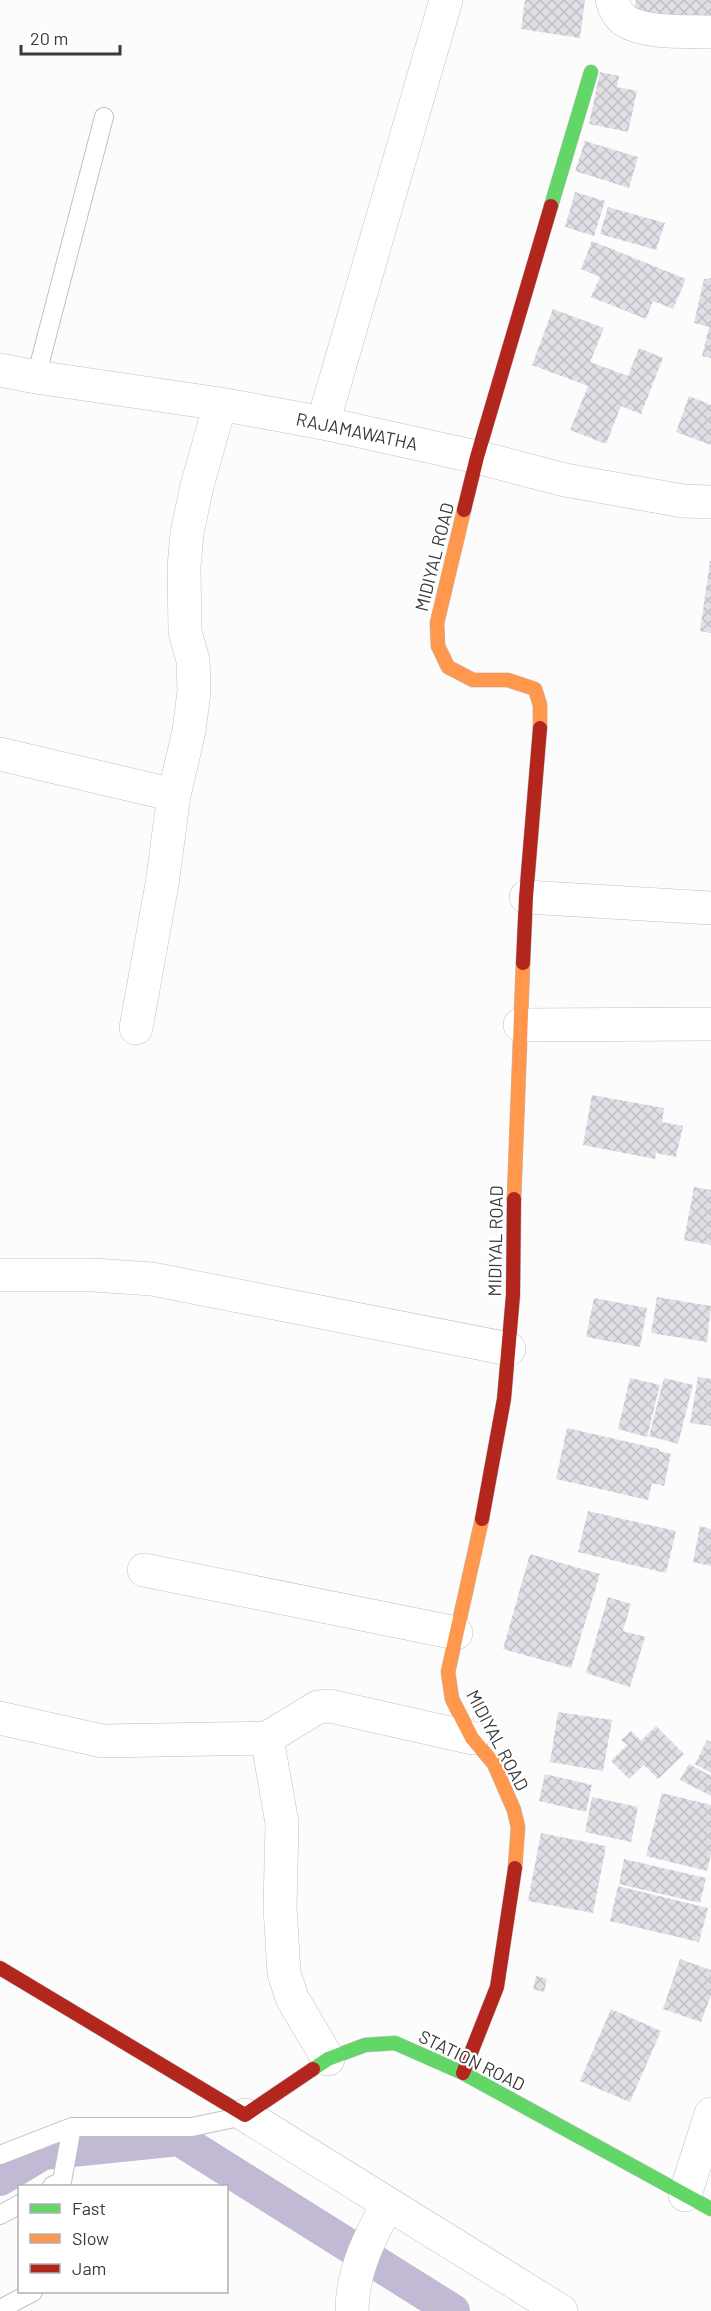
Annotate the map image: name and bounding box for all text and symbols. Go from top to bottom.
scale bar [21,18,120,56]
text: 20 m [30,27,68,49]
street label: RAJAMAWATHA [294,407,420,455]
street label: MIDIYAL ROAD [410,500,458,614]
street label: MIDIYAL ROAD [483,1185,507,1297]
street label: MIDIYAL ROAD [462,1686,534,1794]
street label: STATION ROAD [415,2025,529,2095]
legend [18,2185,228,2293]
text: Fast [72,2197,106,2219]
text: Slow [72,2227,109,2249]
text: Jam [72,2257,106,2279]

